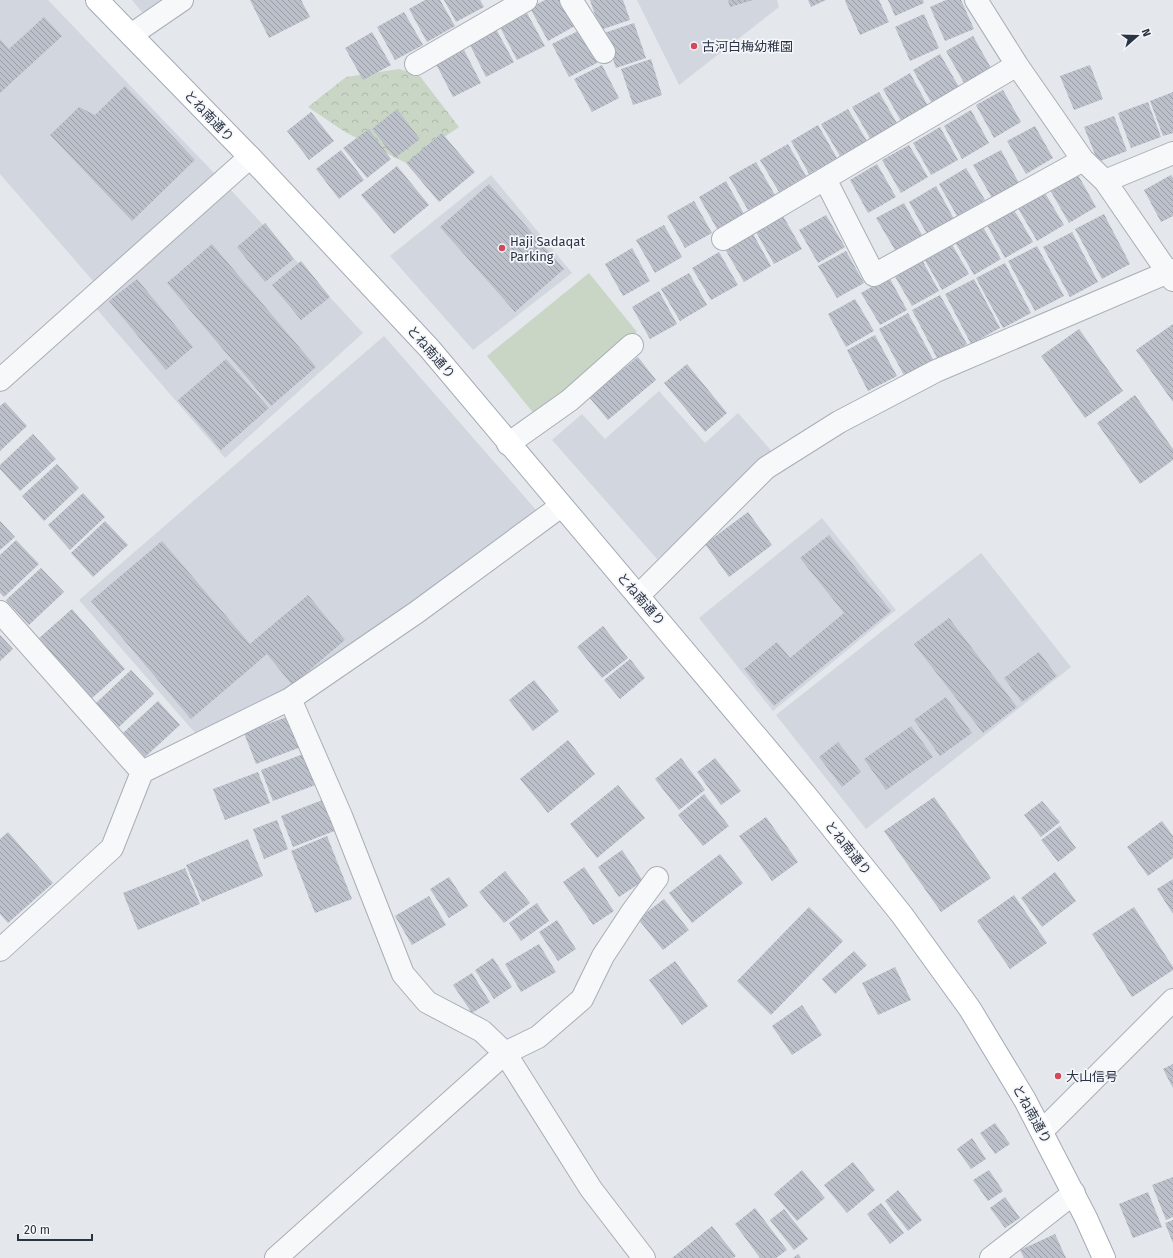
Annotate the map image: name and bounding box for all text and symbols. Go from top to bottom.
north arrow [1117,16,1157,56]
text: N [1139,27,1153,38]
place label: 古河白梅幼稚園 [702,39,793,54]
marker: 古河白梅幼稚園 [689,41,699,51]
street label: とね南通り [181,87,237,145]
place label: Haji Sadaqat Parking [510,234,585,264]
marker: Haji Sadaqat Parking [497,243,507,253]
street label: とね南通り [404,323,458,381]
street label: とね南通り [614,570,668,628]
street label: とね南通り [822,818,874,878]
place label: 大山信号 [1066,1069,1118,1084]
marker: 大山信号 [1053,1071,1063,1081]
street label: とね南通り [1010,1082,1054,1146]
scale bar [18,1216,92,1242]
text: 20 m [24,1223,50,1237]

